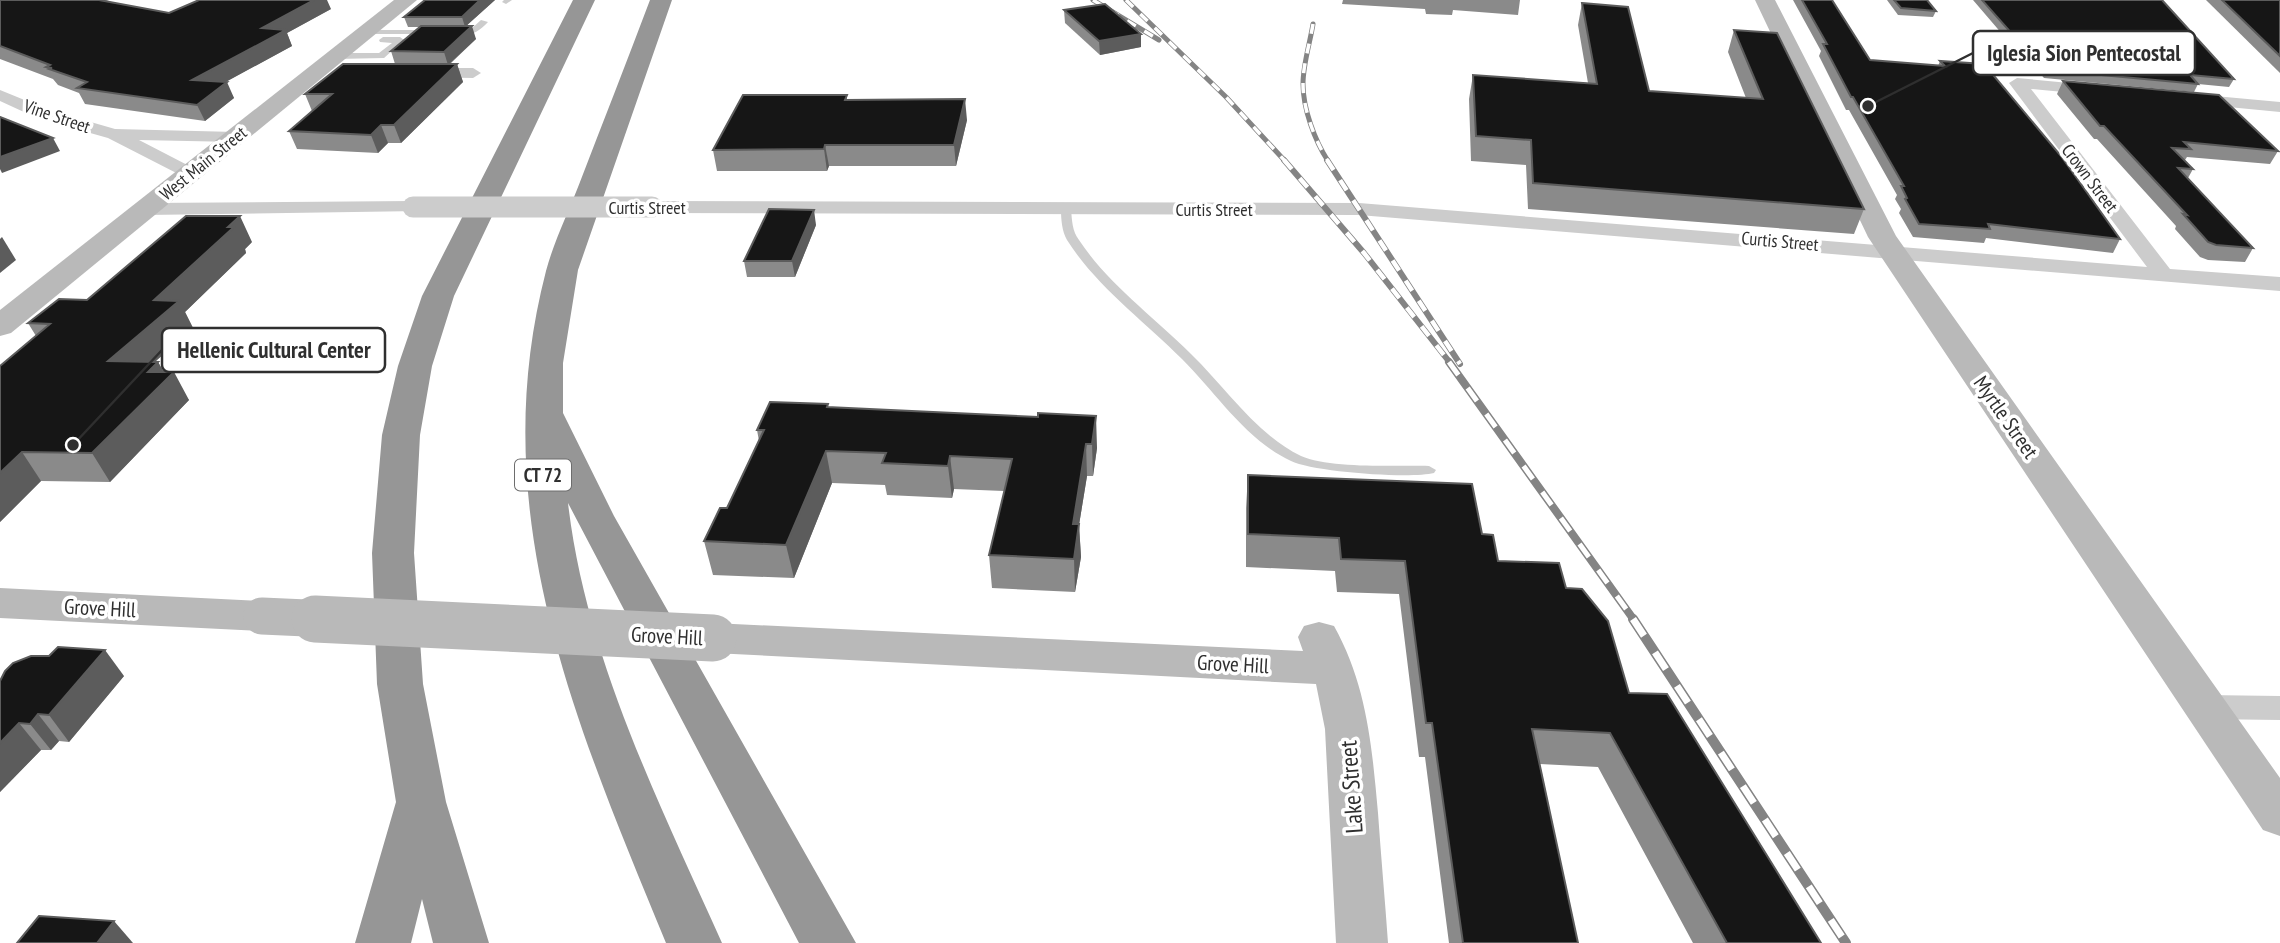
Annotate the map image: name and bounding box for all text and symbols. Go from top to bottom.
callout: Iglesia Sion Pentecostal [1973,31,2195,75]
text: Iglesia Sion Pentecostal [1987,38,2181,67]
street label: Vine Street [20,94,93,138]
street label: West Main Street [155,121,251,205]
street label: Crown Street [2057,139,2123,217]
street label: Curtis Street [608,196,686,219]
street label: Curtis Street [1175,198,1253,221]
street label: Curtis Street [1741,226,1820,256]
callout: Hellenic Cultural Center [162,328,385,372]
text: Hellenic Cultural Center [177,335,371,364]
street label: Myrtle Street [1968,370,2044,464]
road number: CT 72 [515,460,571,490]
street label: Grove Hill [63,593,137,623]
street label: Grove Hill [630,621,704,651]
street label: Grove Hill [1196,649,1270,679]
street label: Lake Street [1332,739,1370,834]

